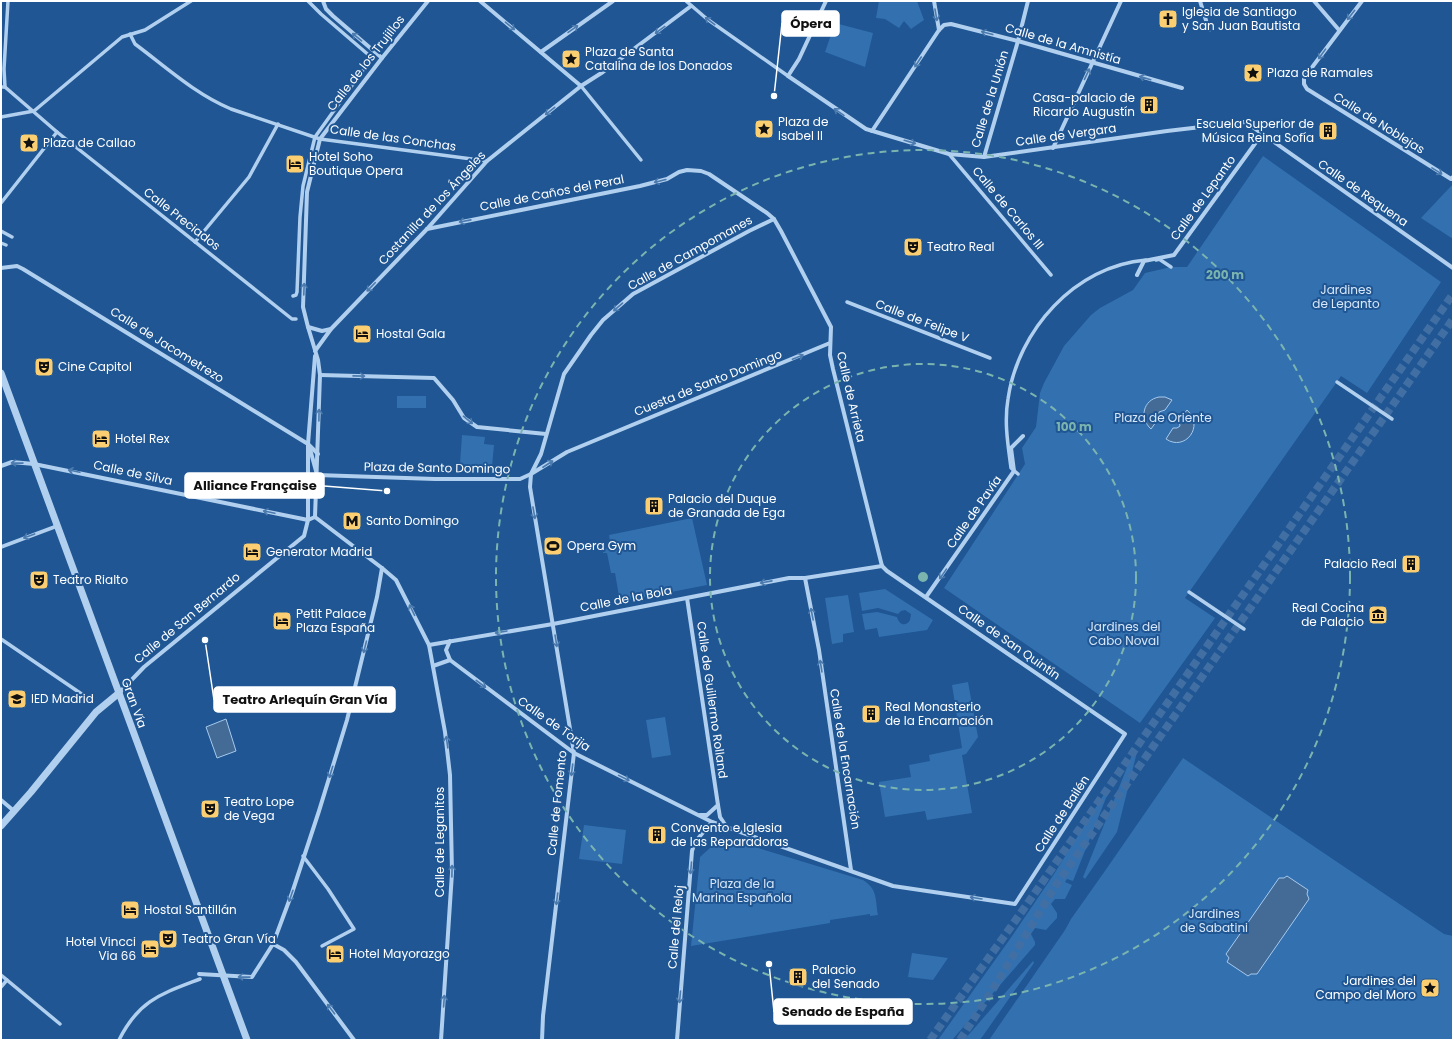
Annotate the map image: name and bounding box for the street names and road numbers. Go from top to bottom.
street label: Calle de los Trujillos [323,11,408,114]
street label: Calle de la Amnistía [1003,19,1123,68]
street label: Calle de la Unión [967,48,1012,150]
street label: Calle de Noblejas [1330,88,1428,158]
street label: Calle de Vergara [1014,119,1117,150]
street label: Calle de las Conchas [329,120,457,155]
street label: Costanilla de los Ángeles [374,147,489,268]
street label: Calle de Lepanto [1166,151,1239,244]
street label: Calle de Requena [1315,155,1412,230]
street label: Calle de Carlos III [969,163,1048,253]
street label: Calle de Caños del Peral [478,170,625,215]
street label: Calle Preciados [140,183,224,254]
street label: Calle de Campomanes [624,211,755,294]
street label: Calle de Felipe V [873,295,971,346]
street label: Calle de Jacometrezo [107,303,228,387]
street label: Cuesta de Santo Domingo [631,345,785,420]
street label: Calle de Arrieta [833,350,870,444]
street label: Calle de Silva [92,456,174,489]
street label: Plaza de Santo Domingo [364,458,511,477]
street label: Calle de Pavía [942,472,1005,552]
street label: Calle de San Bernardo [130,568,244,667]
street label: Calle de la Bola [579,581,673,616]
street label: Calle de San Quintín [955,600,1064,683]
street label: Calle de Guillermo Rolland [693,620,732,780]
street label: Gran Vía [118,675,151,730]
street label: Calle de la Encarnación [826,687,865,830]
street label: Calle de Torija [514,692,594,755]
street label: Calle de Fomento [543,749,571,857]
street label: Calle de Bailén [1030,772,1093,856]
street label: Calle de Leganitos [431,787,448,897]
street label: Calle del Reloj [663,884,688,970]

